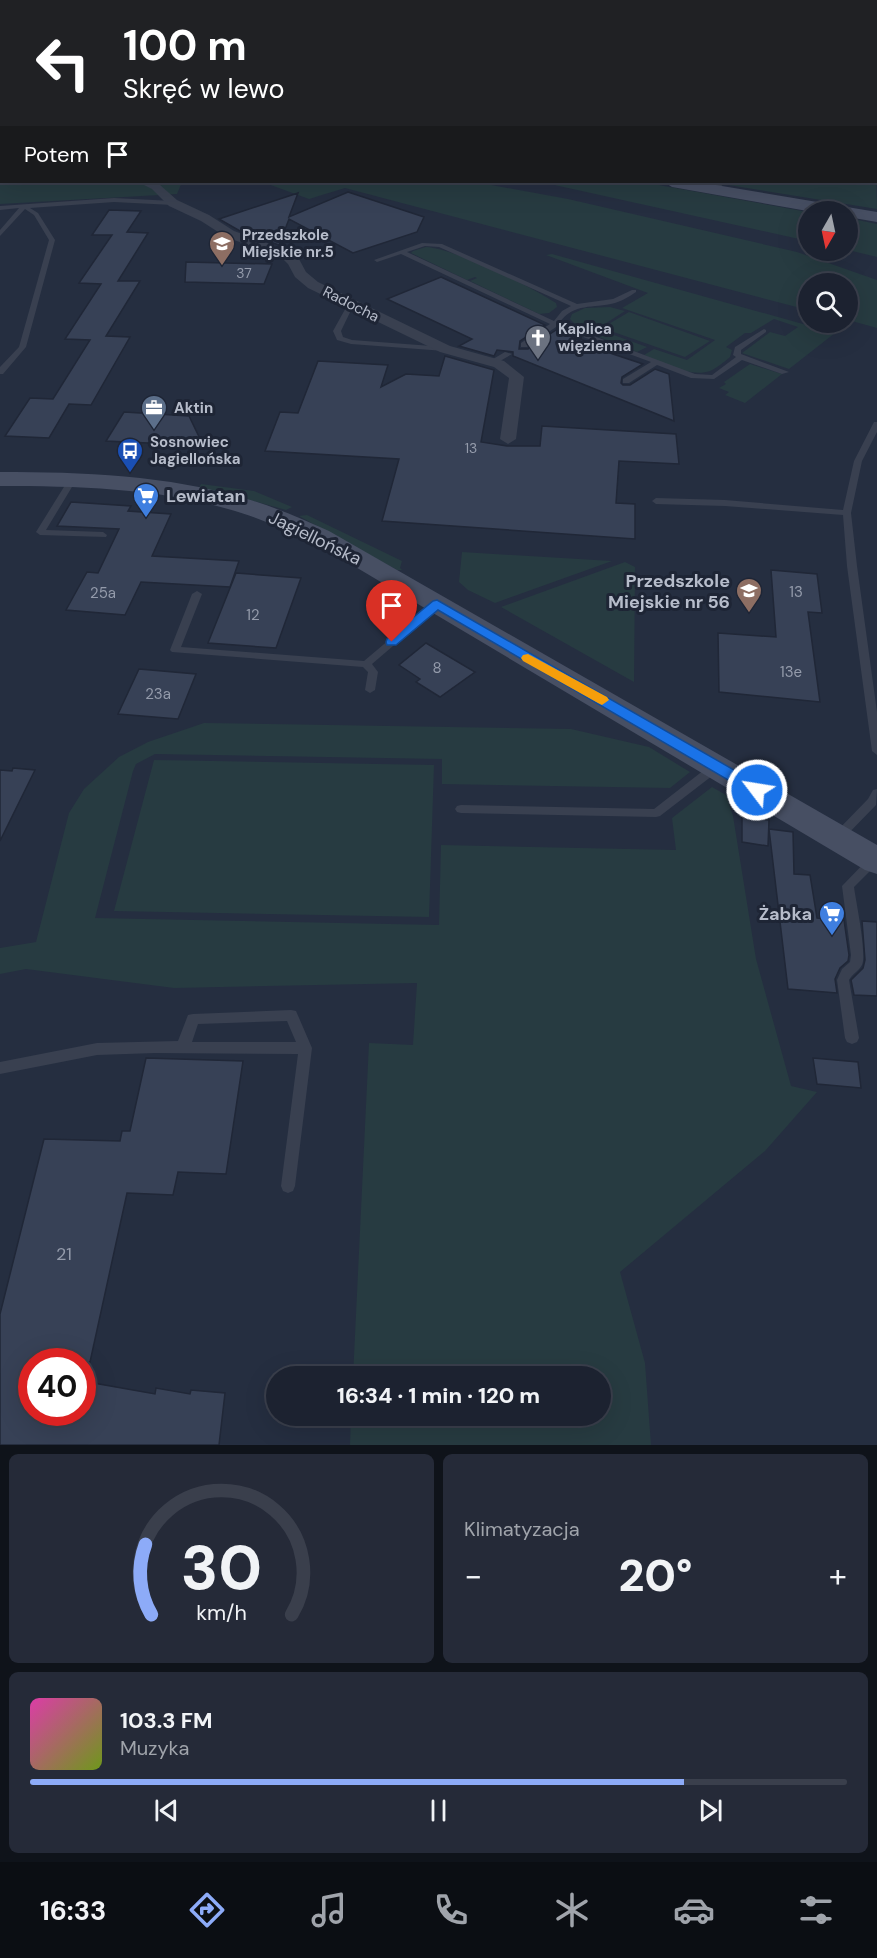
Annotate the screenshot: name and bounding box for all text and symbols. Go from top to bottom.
text: 100 m [123,18,247,73]
icon: left [24,24,102,102]
text: Skręć w lewo [123,71,284,106]
icon: arrive [101,138,134,171]
text: Potem [24,140,89,169]
north arrow [798,201,858,261]
map controls [798,201,858,333]
place label: Przedszkole Miejskie nr.5 [242,225,334,262]
school or university icon: Przedszkole Miejskie nr.5 [207,229,237,267]
house number: 37 [236,264,252,282]
button: search [798,273,858,333]
street label: Radocha [319,281,383,327]
place label: Kaplica więzienna [558,319,631,356]
church icon: Kaplica więzienna [523,323,553,361]
office icon: Aktin [139,393,169,431]
place label: Aktin [174,398,213,418]
place label: Sosnowiec Jagiellońska [150,432,241,469]
bus stop icon: Sosnowiec Jagiellońska [115,436,145,474]
house number: 13 [465,439,477,457]
supermarket icon: Lewiatan [131,481,161,519]
place label: Lewiatan [166,484,246,508]
street label: Jagiellońska [265,505,365,571]
place label: Przedszkole Miejskie nr 56 [608,569,730,614]
school or university icon: Przedszkole Miejskie nr 56 [734,576,764,614]
pin [366,580,417,642]
house number: 13 [789,582,803,602]
house number: 25a [90,583,116,603]
icon: arrive [375,589,408,622]
house number: 12 [246,605,260,625]
house number: 8 [432,658,442,678]
house number: 13e [780,662,802,682]
house number: 23a [145,684,171,704]
position arrow [725,758,789,822]
supermarket icon: Żabka [817,899,847,937]
place label: Żabka [759,902,812,926]
house number: 21 [56,1242,72,1266]
speed limit sign: 40 [18,1348,96,1426]
text: 16:34 · 1 min · 120 m [337,1381,540,1410]
text: Klimatyzacja [464,1516,580,1542]
text: 30 [181,1527,262,1608]
text: 20° [618,1546,693,1605]
text: − [464,1554,482,1597]
text: + [829,1554,847,1597]
text: km/h [196,1600,247,1628]
text: 103.3 FM [120,1706,212,1735]
text: Muzyka [120,1735,189,1761]
icon: previous [150,1794,183,1827]
icon: pause [422,1794,455,1827]
icon: next [694,1794,727,1827]
icon: directions [186,1889,228,1931]
icon: music [308,1889,350,1931]
icon: phone [430,1889,472,1931]
icon: climate [551,1889,593,1931]
icon: car [673,1889,715,1931]
icon: filters [795,1889,837,1931]
text: 16:33 [40,1893,106,1928]

